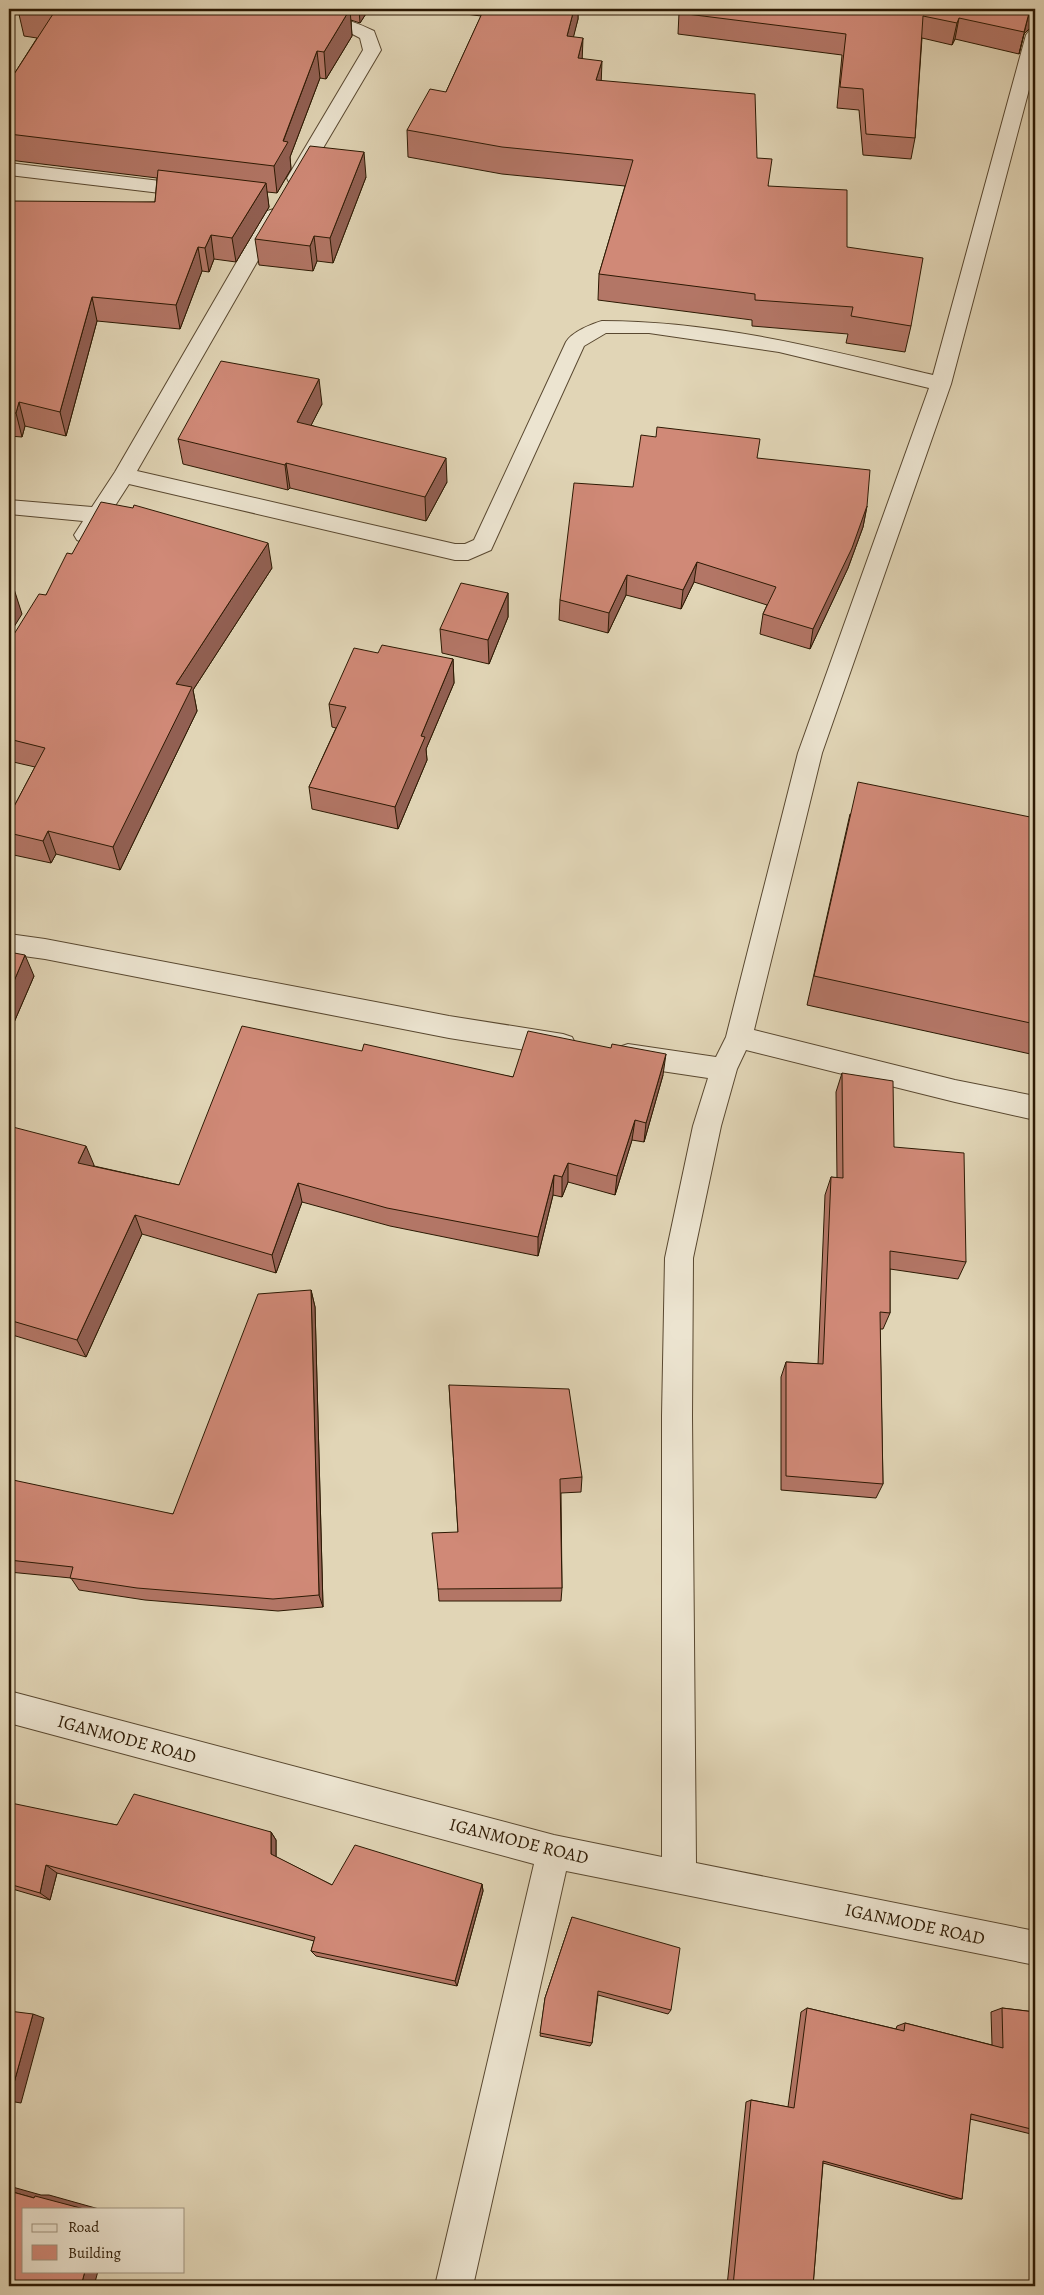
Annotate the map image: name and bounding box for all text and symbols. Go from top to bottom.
street label: IGANMODE ROAD [55,1709,199,1769]
street label: IGANMODE ROAD [447,1812,591,1870]
street label: IGANMODE ROAD [843,1897,987,1951]
legend [22,2208,185,2272]
text: Road [68,2217,100,2237]
text: Building [68,2243,121,2263]

